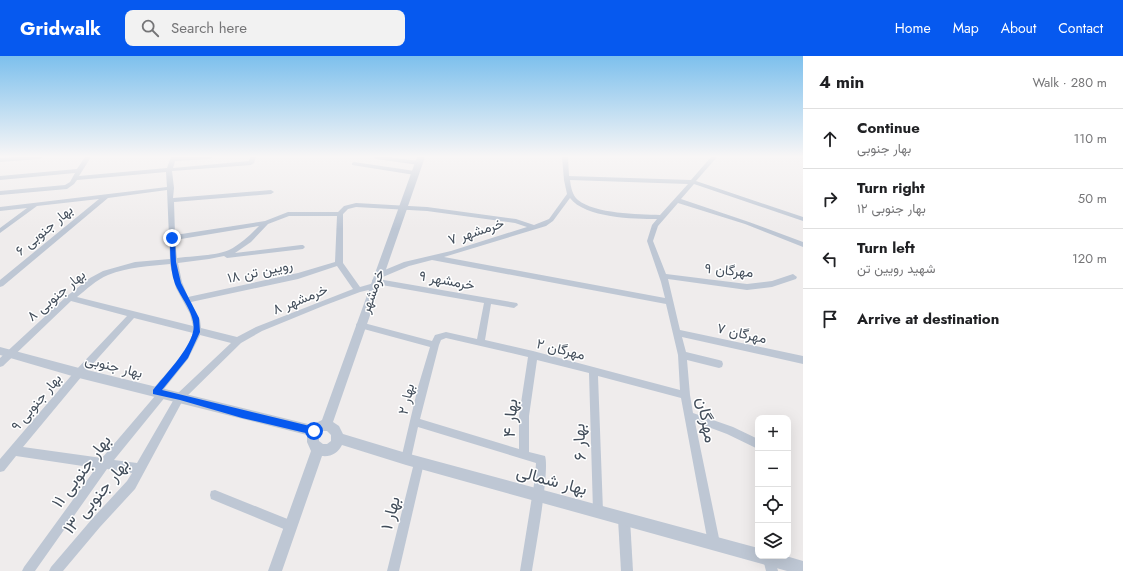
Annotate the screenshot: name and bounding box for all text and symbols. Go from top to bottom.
search box [125,10,405,46]
text: Gridwalk [20,15,101,42]
icon: search [139,17,161,39]
text: Search here [171,17,247,39]
text: Home [895,18,931,38]
text: Map [953,18,979,38]
text: About [1001,18,1036,38]
text: Contact [1058,18,1103,38]
text: 4 min [819,70,864,94]
text: Walk · 280 m [1032,73,1107,92]
text: Continue [857,117,920,139]
icon: ahead [819,128,841,150]
text: 110 m [1073,129,1107,148]
text: بهار جنوبی [857,139,911,158]
text: Turn right [857,177,925,199]
icon: right [819,188,841,210]
text: 50 m [1078,189,1107,208]
text: بهار جنوبی ۱۲ [857,199,926,218]
street label: بهار جنوبی ۶ [11,200,77,260]
street label: خرمشهر ۷ [445,213,507,249]
route end [163,229,181,247]
text: Turn left [857,237,915,259]
icon: left [819,248,841,270]
text: 120 m [1072,249,1107,268]
street label: رویین تن ۱۸ [225,254,295,288]
street label: مهرگان ۹ [704,258,754,282]
text: شهید رویین تن [857,259,936,278]
street label: بهار جنوبی ۸ [22,265,90,325]
street label: خرمشهر ۹ [418,265,476,295]
street label: خرمشهر [355,266,389,317]
street label: خرمشهر ۸ [269,279,331,319]
icon: arrive [819,308,841,330]
text: Arrive at destination [857,308,999,330]
street label: مهرگان ۷ [715,318,769,348]
street label: مهرگان ۲ [535,333,587,365]
street label: بهار جنوبی [83,349,145,383]
street label: بهار جنوبی ۹ [6,369,66,435]
street label: بهار ۲ [393,382,419,416]
street label: مهرگان [691,395,723,445]
street label: بهار ۴ [497,398,523,438]
map controls [755,415,791,559]
button: + [755,415,791,451]
route start [305,422,323,440]
street label: بهار ۶ [566,423,592,461]
street label: بهار جنوبی ۱۱ [46,429,116,513]
button: − [755,451,791,487]
street label: بهار جنوبی ۱۳ [57,453,135,539]
street label: بهار شمالی [514,459,590,501]
button: locate [755,487,791,523]
street label: بهار ۱ [374,494,406,532]
button: layers [755,523,791,559]

